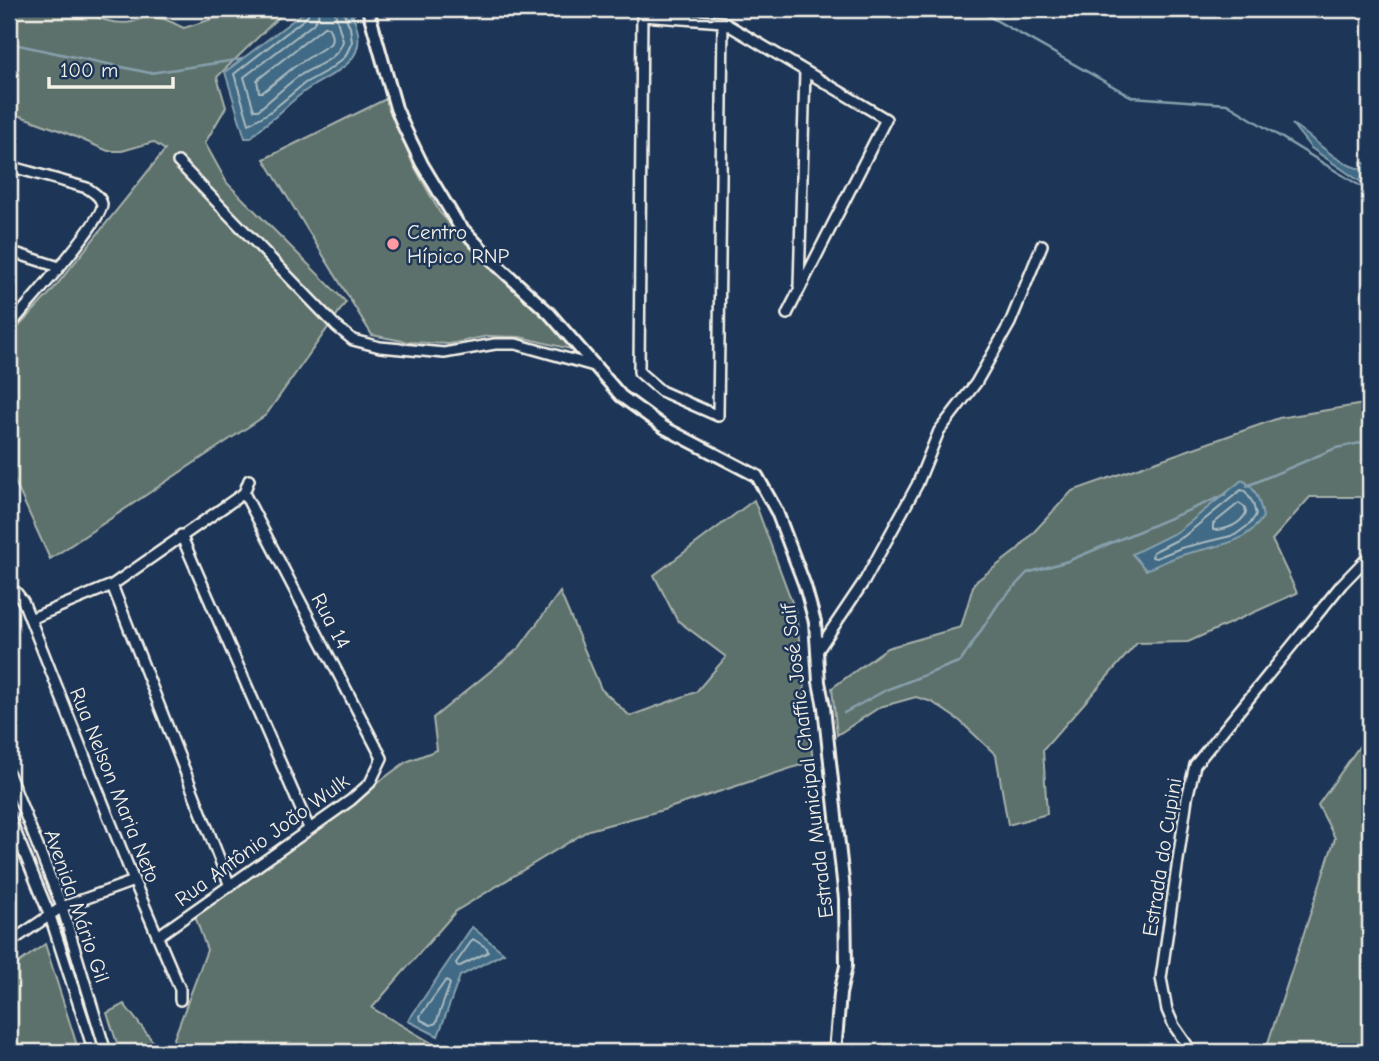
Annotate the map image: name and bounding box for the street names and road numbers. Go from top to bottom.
street label: Rua 14 [306,589,356,653]
street label: Estrada Municipal Chaffic José Saif [776,601,838,920]
street label: Rua Nelson Maria Neto [65,684,165,886]
street label: Rua Antônio João Wulk [170,769,354,911]
street label: Estrada do Cupini [1138,776,1186,938]
street label: Avenida Mário Gil [40,826,114,986]

